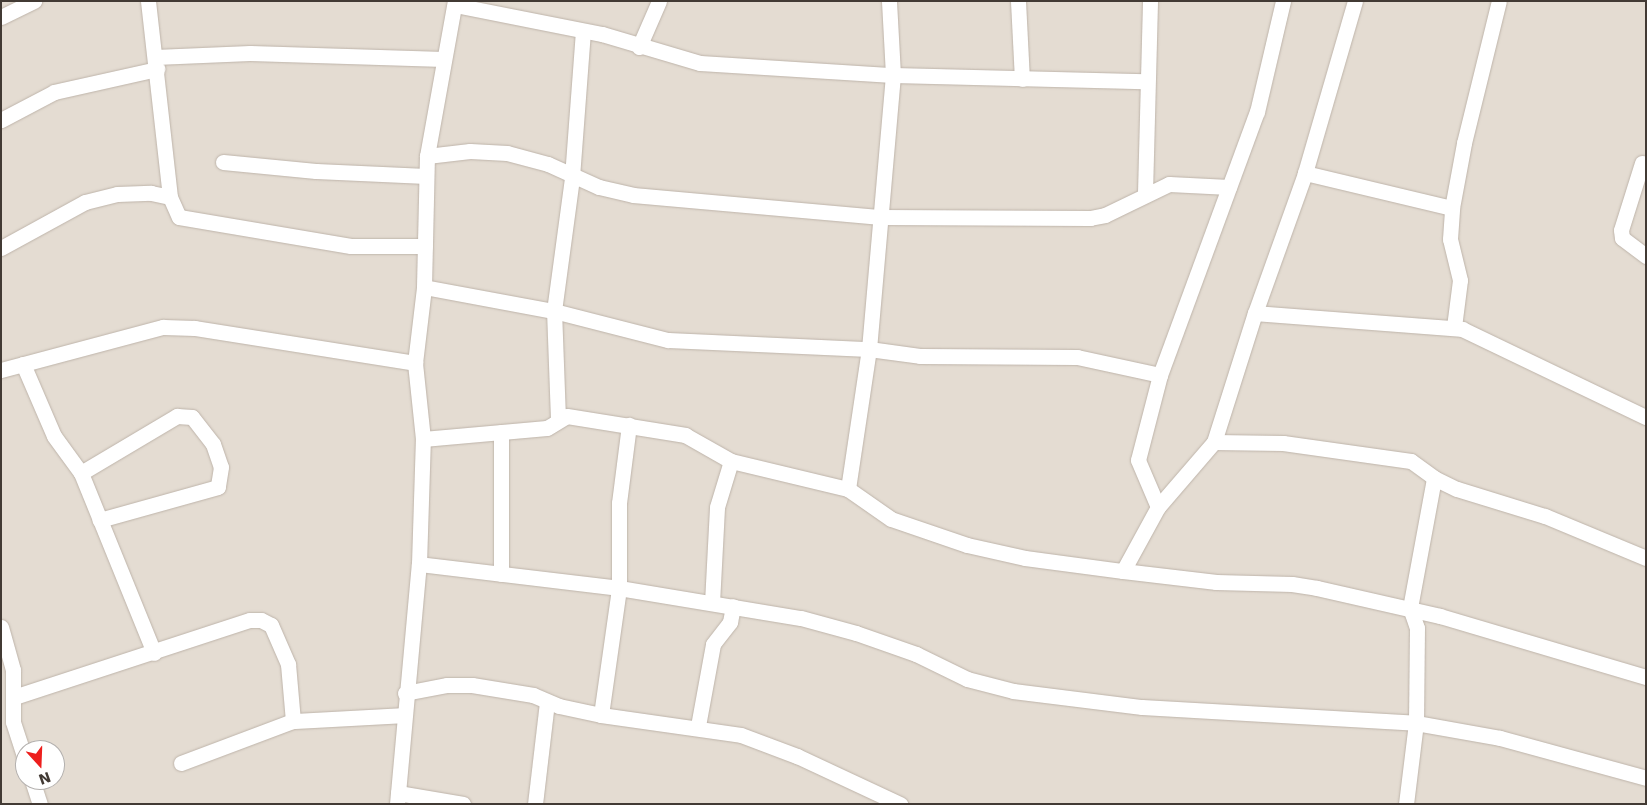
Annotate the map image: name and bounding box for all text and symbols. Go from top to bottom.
north arrow [15,740,65,790]
text: N [37,769,53,788]

